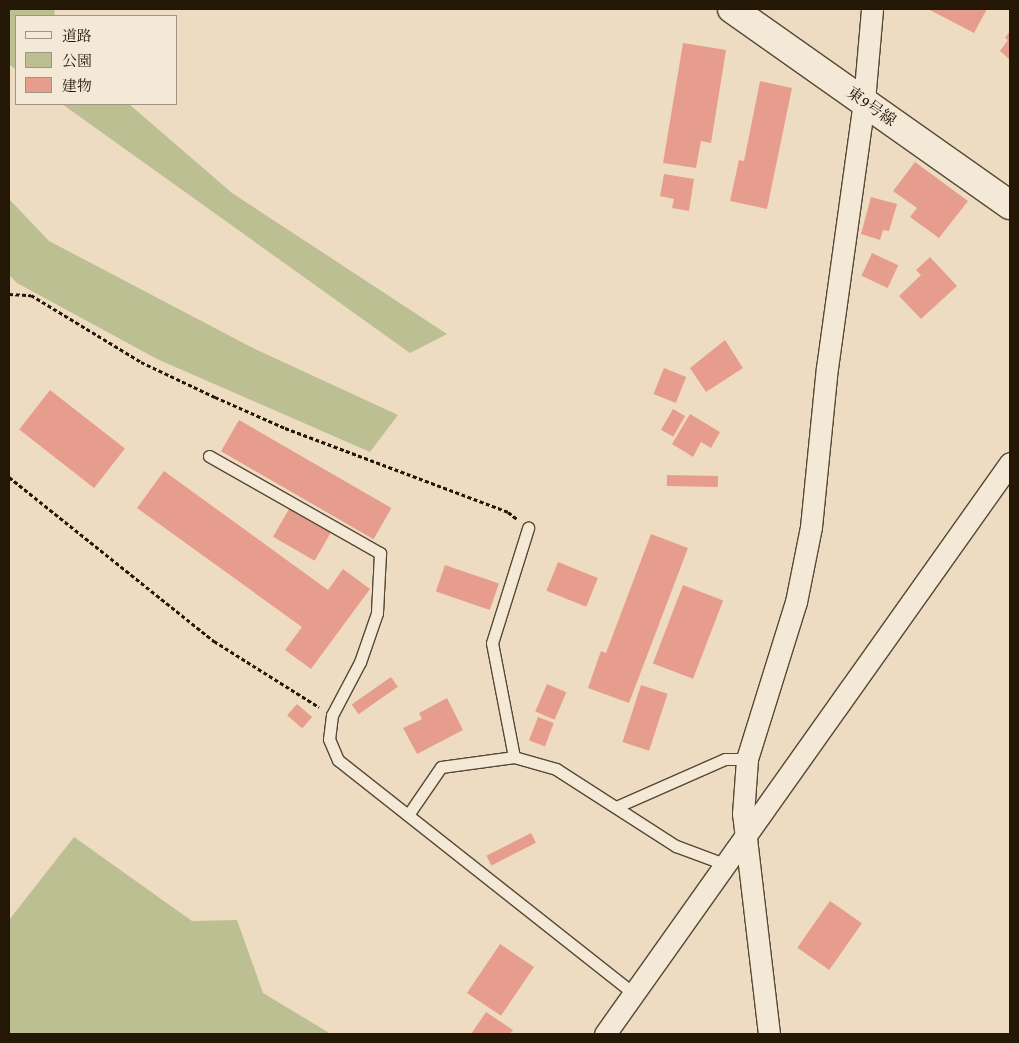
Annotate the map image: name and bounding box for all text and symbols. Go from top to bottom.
legend [15,15,178,105]
text: 道路 [62,25,92,46]
text: 公園 [62,50,92,71]
text: 建物 [62,75,92,96]
street label: 東9号線 [844,82,900,130]

